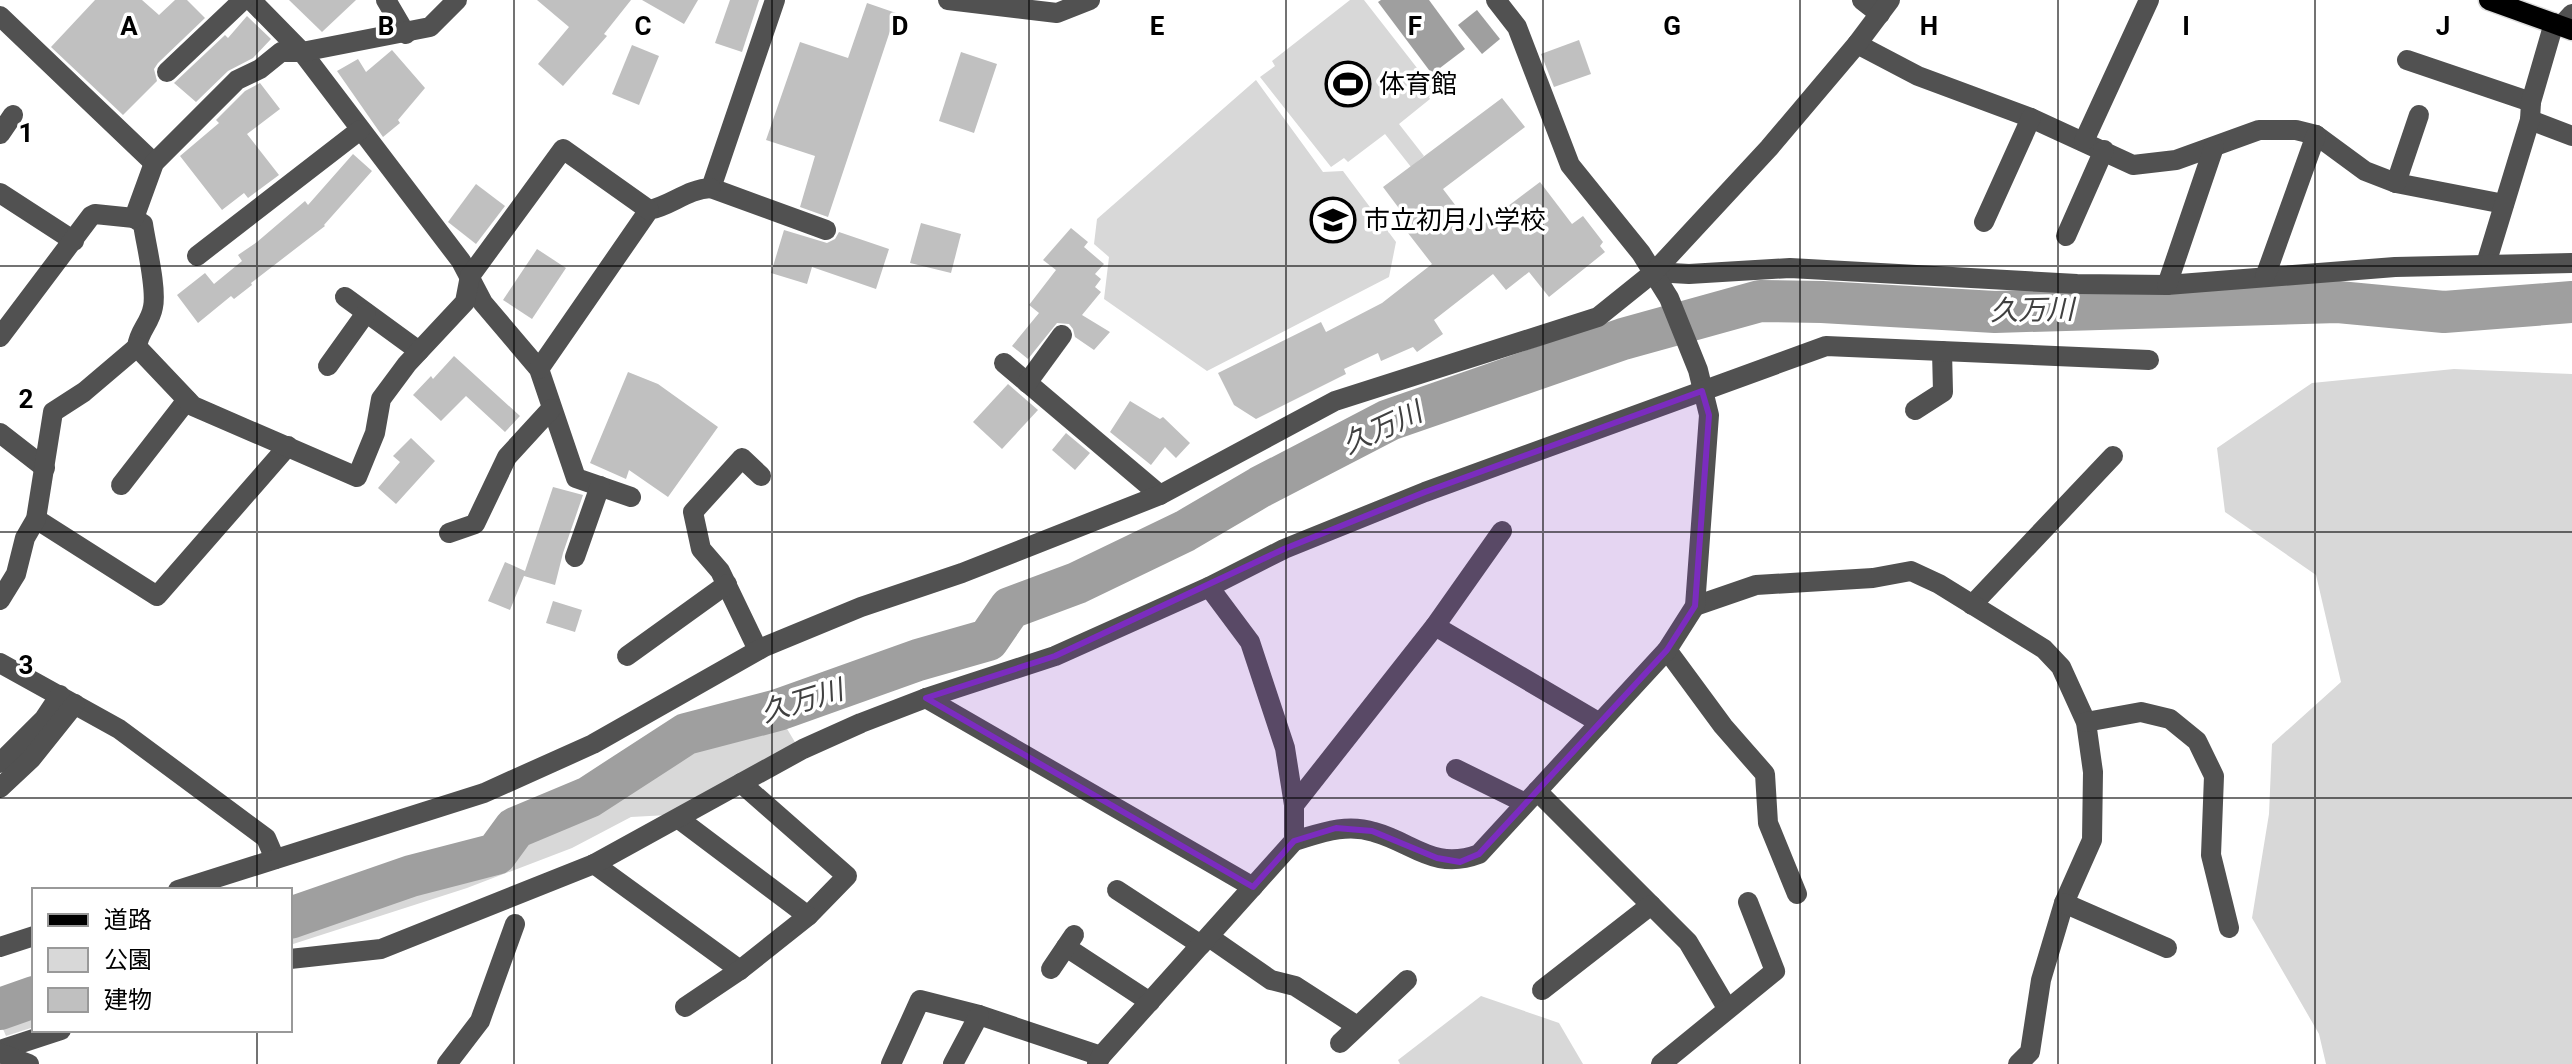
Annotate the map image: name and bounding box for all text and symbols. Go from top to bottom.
text: A [120,11,138,41]
text: B [378,11,394,41]
text: C [634,11,652,41]
text: D [892,11,908,41]
text: E [1150,11,1165,41]
text: F [1408,11,1422,41]
text: G [1663,11,1681,41]
text: H [1920,11,1938,41]
text: I [2182,11,2190,41]
text: J [2436,11,2450,41]
sports icon: 体育館 [1324,60,1372,108]
place label: 体育館 [1379,69,1457,99]
text: 1 [19,118,33,148]
school or university icon: 市立初月小学校 [1309,196,1357,244]
place label: 市立初月小学校 [1364,205,1546,235]
water label: 久万川 [1990,293,2077,327]
text: 2 [19,384,33,414]
water label: 久万川 [1337,394,1430,461]
text: 3 [19,650,33,680]
water label: 久万川 [757,672,850,729]
legend [32,888,292,1032]
text: 道路 [104,906,152,934]
text: 公園 [104,946,152,974]
text: 建物 [104,986,152,1014]

